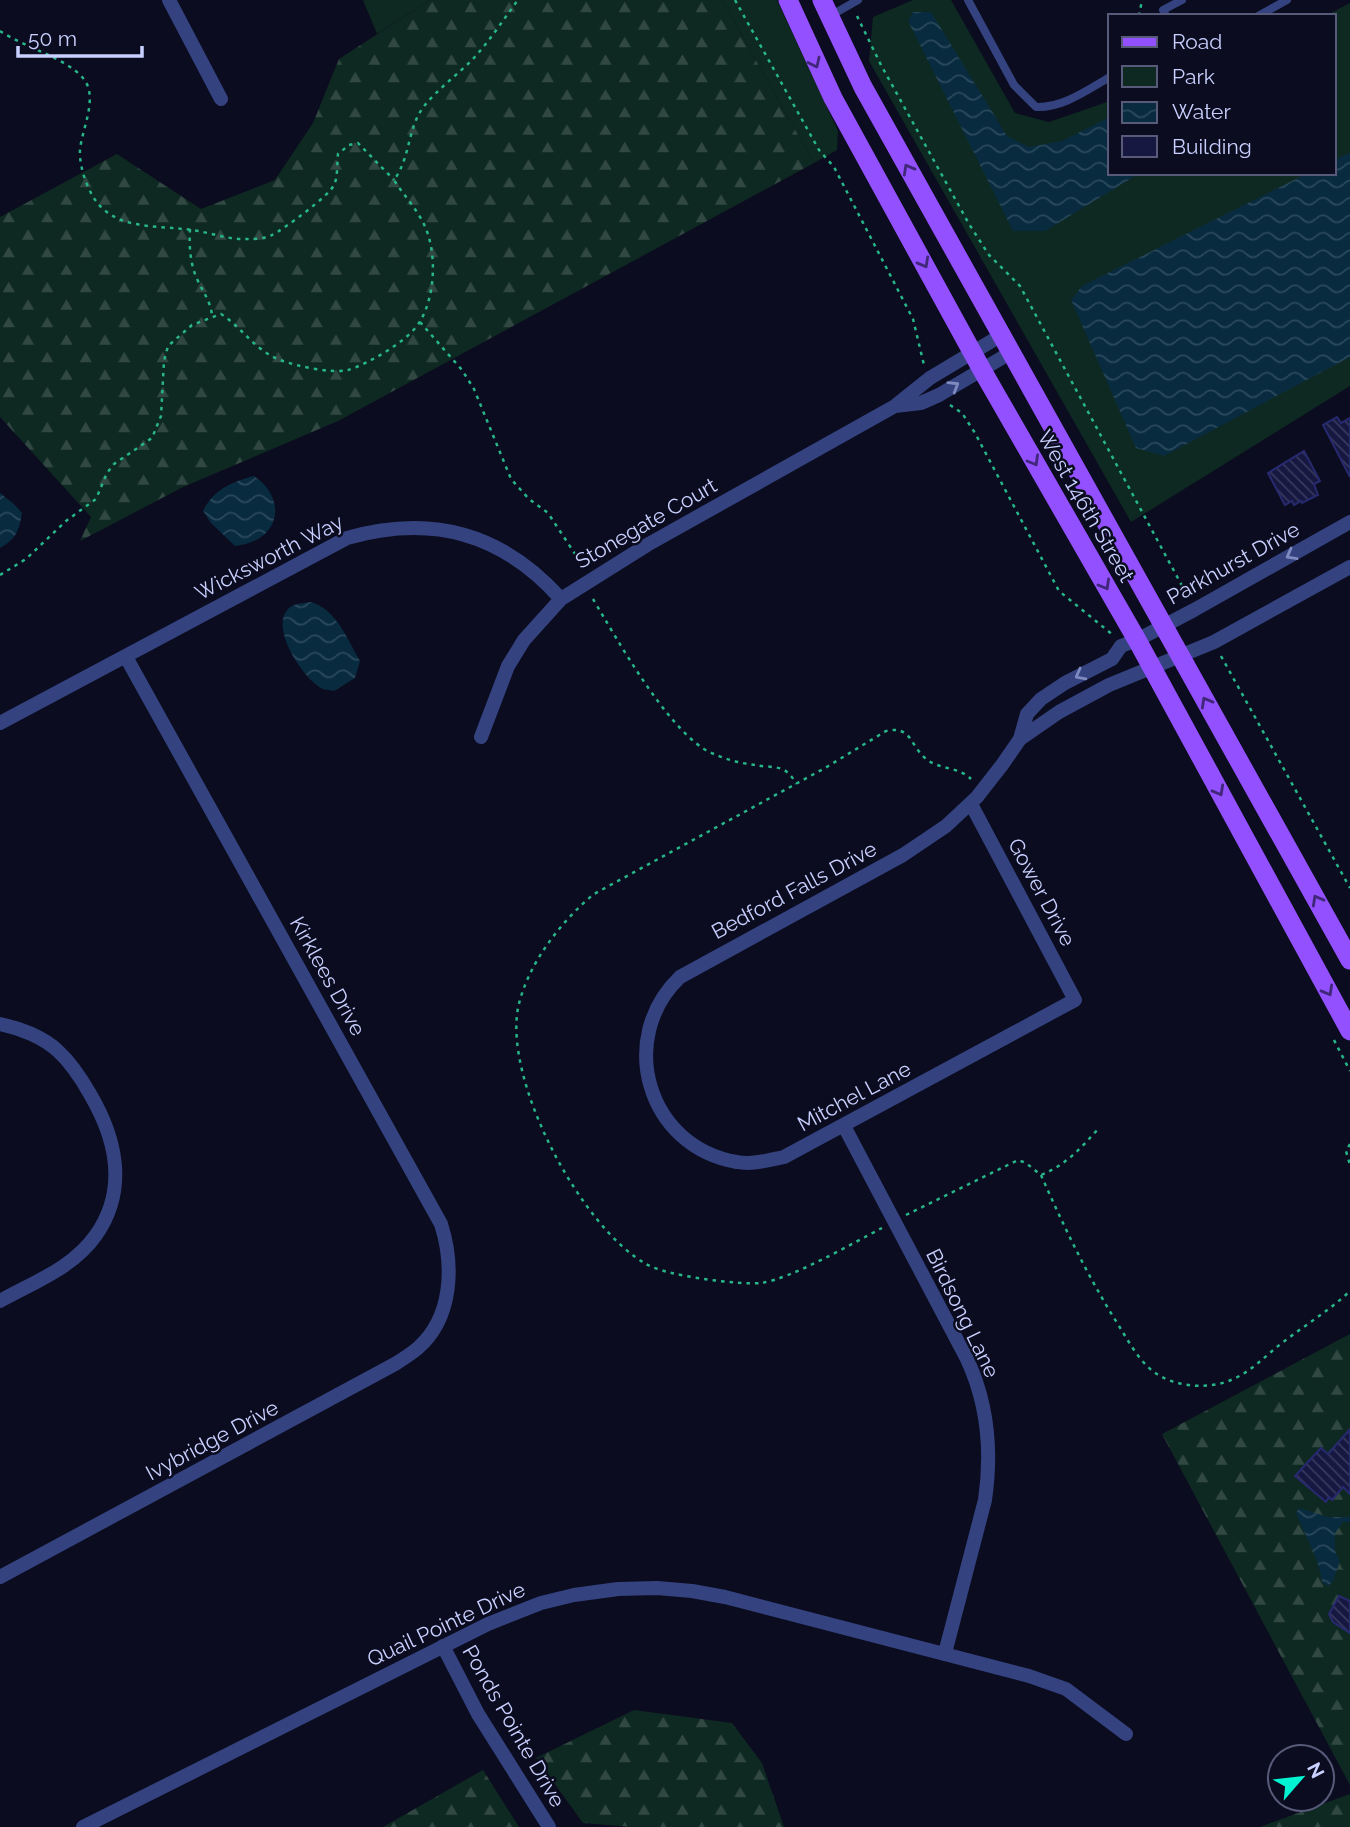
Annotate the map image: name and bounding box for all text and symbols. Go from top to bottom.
scale bar [18,14,142,58]
legend [1108,14,1336,175]
text: 50 m [28,26,77,51]
text: Road [1172,29,1222,54]
one-way arrow [807,56,821,68]
text: Park [1172,64,1215,89]
text: Water [1172,99,1231,124]
text: Building [1172,134,1252,159]
one-way arrow [903,164,916,176]
one-way arrow [916,255,929,268]
one-way arrow [947,381,960,394]
street label: West 146th Street [1032,426,1140,586]
one-way arrow [1026,454,1039,467]
street label: Stonegate Court [571,472,721,574]
street label: Wicksworth Way [191,509,347,605]
street label: Parkhurst Drive [1162,516,1304,610]
one-way arrow [1285,547,1298,560]
one-way arrow [1097,577,1110,590]
one-way arrow [1075,667,1087,681]
one-way arrow [1201,696,1214,709]
one-way arrow [1211,784,1224,796]
street label: Gower Drive [1003,834,1081,950]
street label: Bedford Falls Drive [707,836,881,944]
one-way arrow [1312,895,1325,908]
street label: Kirklees Drive [285,912,371,1040]
one-way arrow [1320,983,1333,996]
street label: Mitchel Lane [793,1056,915,1136]
street label: Birdsong Lane [921,1245,1005,1381]
street label: Ivybridge Drive [141,1395,283,1485]
street label: Quail Pointe Drive [363,1576,529,1672]
street label: Ponds Pointe Drive [457,1641,571,1811]
north arrow [1266,1743,1336,1813]
text: N [1303,1758,1329,1782]

